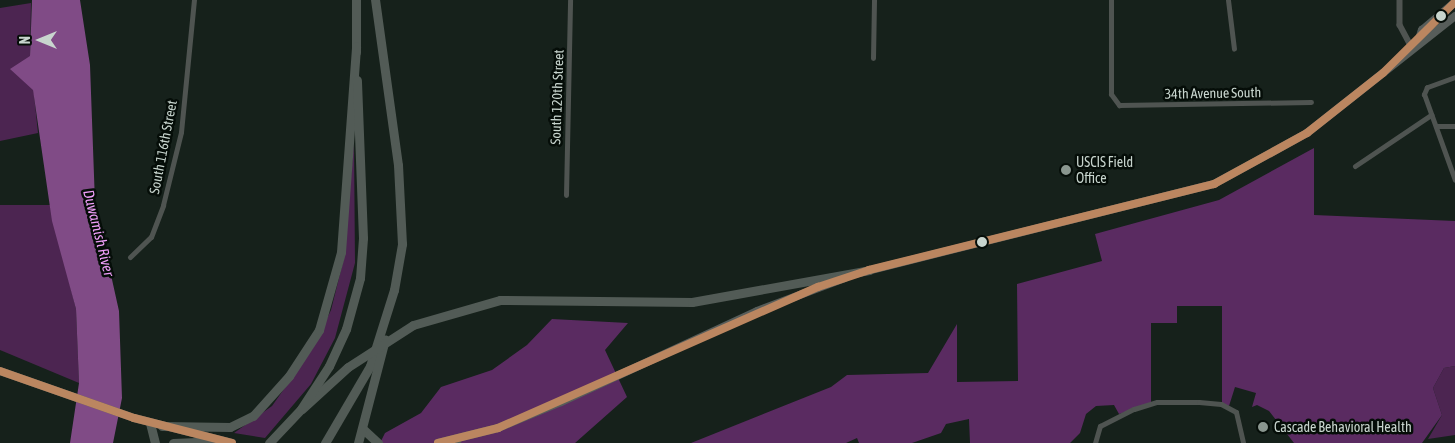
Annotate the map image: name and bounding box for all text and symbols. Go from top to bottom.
unlabelled marker [1436,11,1446,21]
north arrow [15,15,65,65]
text: N [17,36,33,44]
street label: South 120th Street [547,49,567,145]
street label: 34th Avenue South [1165,84,1261,102]
street label: South 116th Street [146,99,180,195]
place label: USCIS Field Office [1076,154,1133,186]
marker: USCIS Field Office [1060,164,1072,176]
water label: Duwamish River [80,188,118,278]
unlabelled marker [977,237,987,247]
place label: Cascade Behavioral Health [1274,419,1412,435]
marker: Cascade Behavioral Health [1256,420,1270,434]

